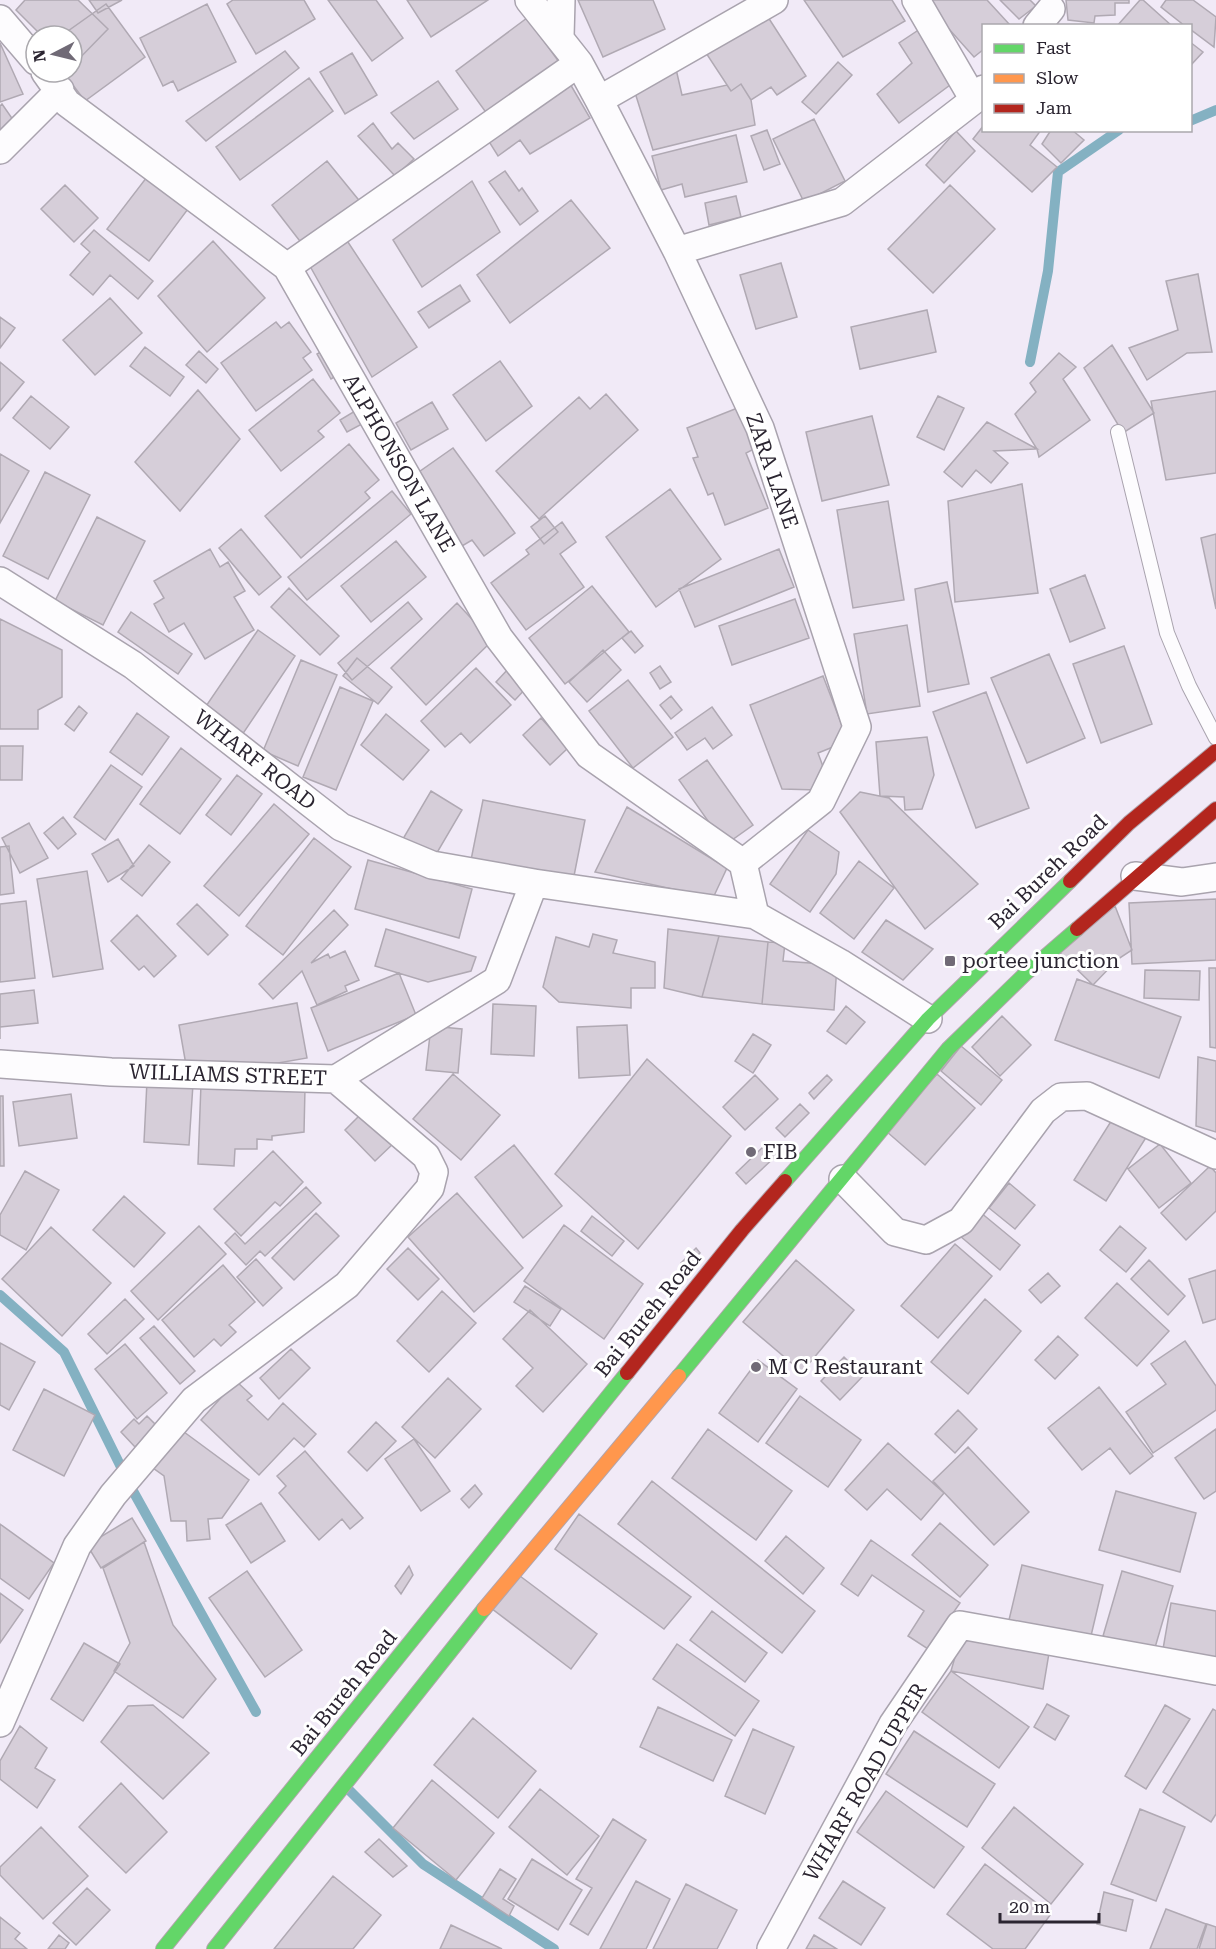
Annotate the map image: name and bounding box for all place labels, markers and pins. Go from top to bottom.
place label: portee junction [962,949,1120,973]
marker: portee junction [943,954,957,968]
place label: FIB [763,1140,798,1164]
marker: FIB [744,1145,758,1159]
place label: M C Restaurant [768,1355,923,1379]
marker: M C Restaurant [749,1360,763,1374]

